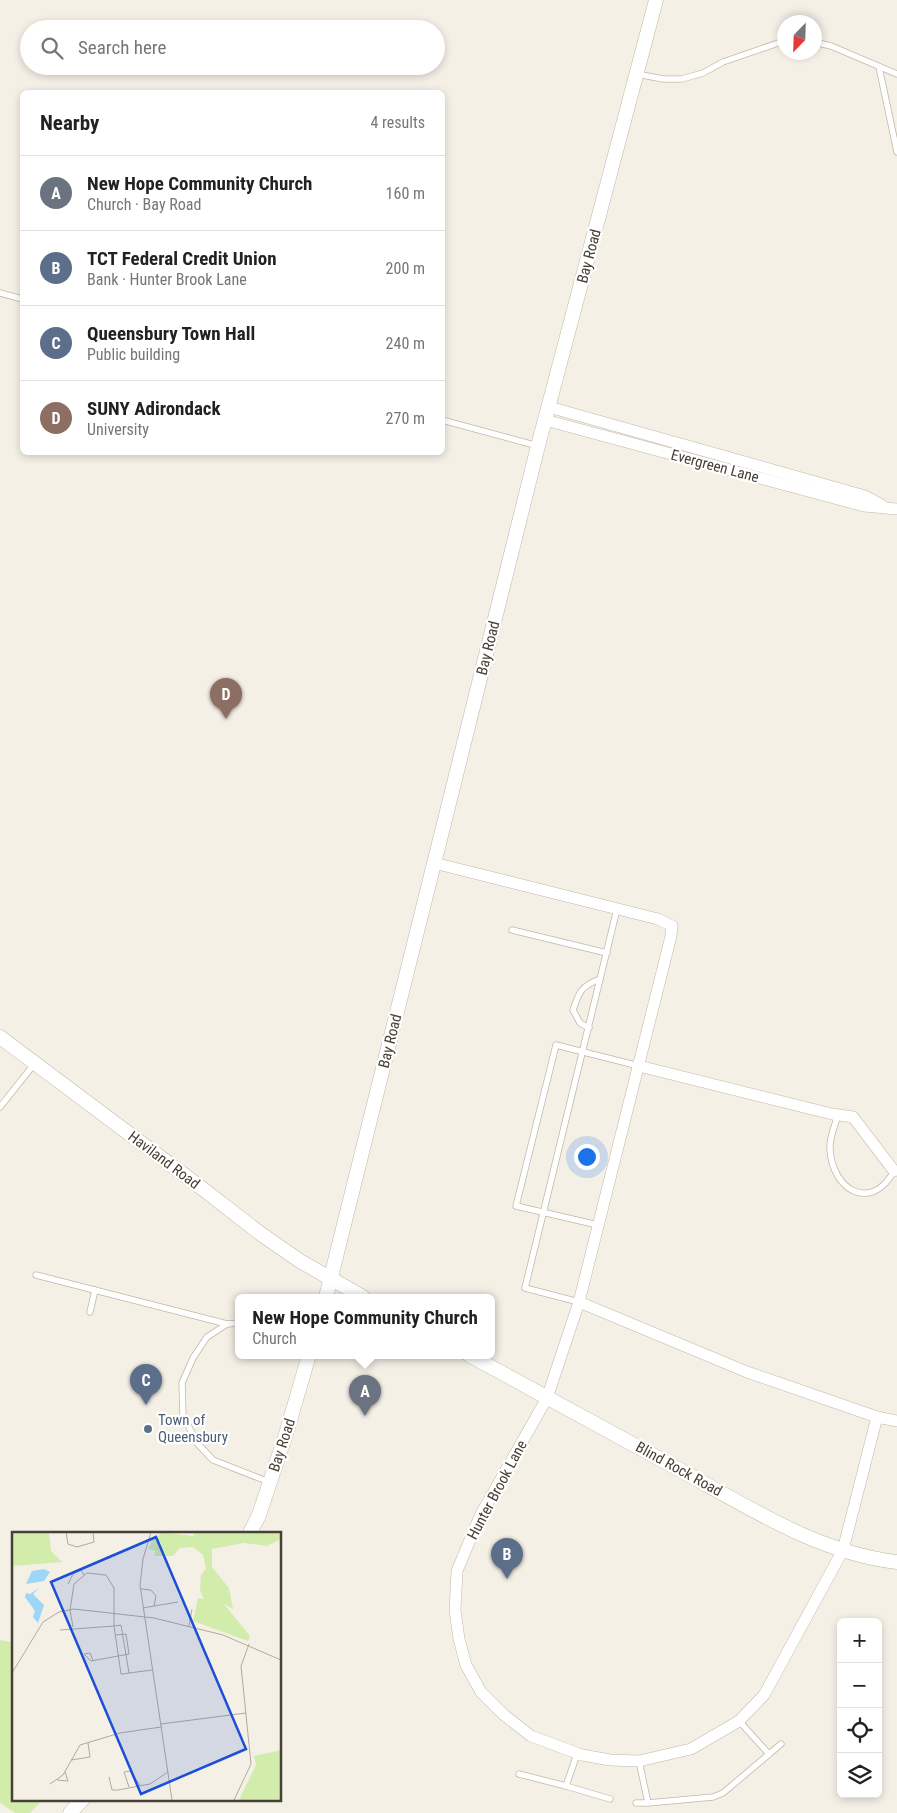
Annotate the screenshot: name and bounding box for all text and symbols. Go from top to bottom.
north arrow [777,15,822,60]
search box [20,20,445,75]
icon: search [38,34,66,62]
text: Search here [78,36,166,59]
text: Nearby [40,111,99,135]
text: 4 results [370,113,425,132]
text: New Hope Community Church [87,172,312,195]
text: A [51,184,61,203]
text: 160 m [386,184,425,203]
text: Church · Bay Road [87,195,201,214]
street label: Bay Road [573,227,605,285]
text: TCT Federal Credit Union [87,247,277,270]
text: B [52,259,60,278]
text: 200 m [386,259,425,278]
text: Bank · Hunter Brook Lane [87,270,247,289]
text: Queensbury Town Hall [87,322,255,345]
text: C [51,334,61,353]
text: 240 m [386,334,425,353]
text: Public building [87,345,180,364]
text: SUNY Adirondack [87,397,221,420]
text: D [51,409,61,428]
text: 270 m [386,409,425,428]
text: University [87,420,149,439]
street label: Evergreen Lane [669,446,761,486]
street label: Bay Road [473,619,503,677]
pin: D [210,678,242,719]
street label: Bay Road [375,1012,405,1070]
street label: Haviland Road [125,1127,203,1193]
your location [574,1144,600,1170]
popup [235,1294,495,1359]
text: New Hope Community Church [252,1306,478,1329]
text: Church [252,1329,297,1348]
pin: C [130,1364,162,1405]
pin: A [349,1375,381,1416]
place label: Town of Queensbury [158,1411,228,1446]
street label: Bay Road [265,1416,299,1474]
marker: Town of Queensbury [142,1423,154,1435]
street label: Hunter Brook Lane [463,1437,531,1543]
street label: Blind Rock Road [633,1438,725,1500]
inset map [12,1532,281,1800]
pin: B [491,1538,523,1579]
map controls [837,1618,882,1798]
button: + [837,1618,882,1663]
button: − [837,1663,882,1708]
button: locate [837,1708,882,1753]
button: layers [837,1753,882,1798]

